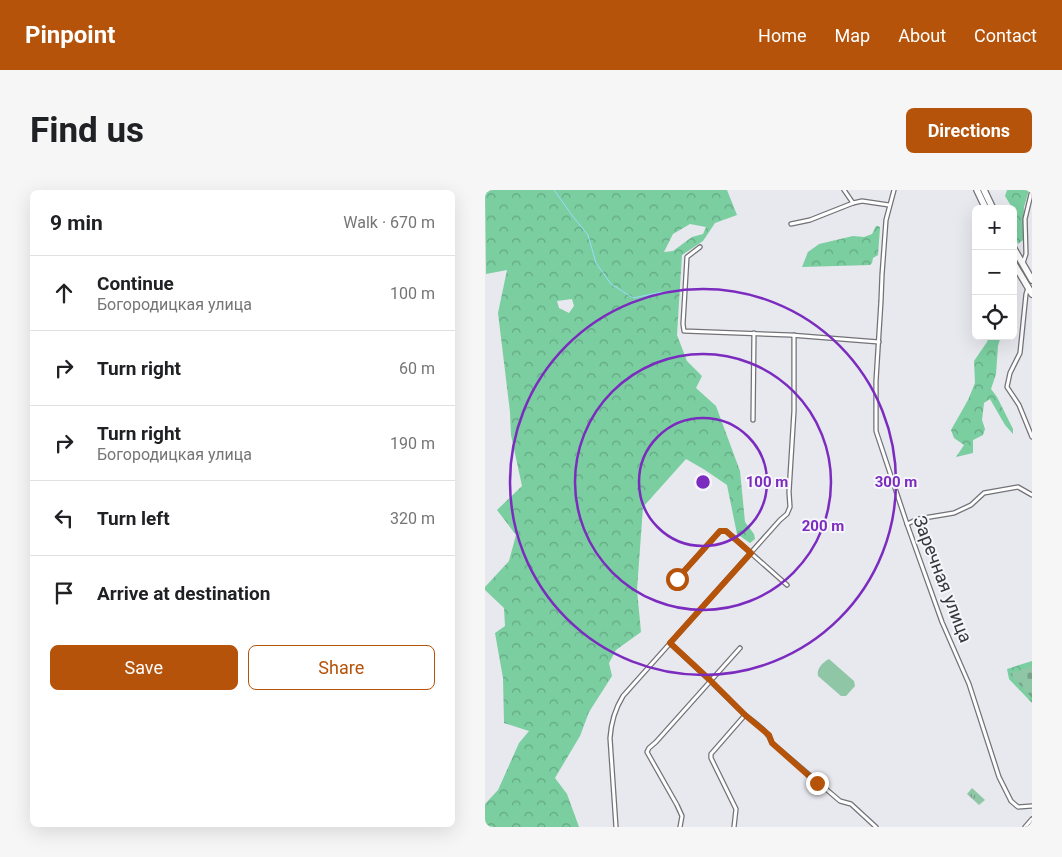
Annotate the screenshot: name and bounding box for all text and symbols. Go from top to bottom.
text: Pinpoint [25,21,115,49]
text: Home [758,25,807,46]
text: Map [835,25,870,46]
text: About [898,25,946,46]
text: Contact [974,25,1037,46]
button: Directions [906,108,1032,153]
text: Find us [30,110,144,151]
map controls [972,205,1017,340]
button: + [972,205,1017,250]
text: 9 min [50,211,103,235]
text: Walk · 670 m [343,213,435,232]
button: − [972,250,1017,295]
text: Continue [97,272,174,295]
icon: ahead [50,279,78,307]
text: 100 m [390,284,435,303]
text: Богородицкая улица [97,295,252,314]
button: locate [972,295,1017,340]
icon: right [50,354,78,382]
text: Turn right [97,357,181,380]
text: 60 m [399,359,435,378]
text: Turn right [97,422,181,445]
icon: right [50,429,78,457]
text: 190 m [390,434,435,453]
text: Богородицкая улица [97,445,252,464]
centre of rings [694,473,712,491]
text: 100 m [746,473,788,491]
text: 300 m [875,473,917,491]
icon: left [50,504,78,532]
text: Turn left [97,507,170,530]
text: 320 m [390,509,435,528]
street label: Заречная улица [909,513,977,645]
text: 200 m [802,517,844,535]
route start [666,568,689,591]
icon: arrive [50,579,78,607]
text: Arrive at destination [97,582,270,605]
button: Save [50,645,238,690]
button: Share [248,645,435,690]
route end [806,772,829,795]

